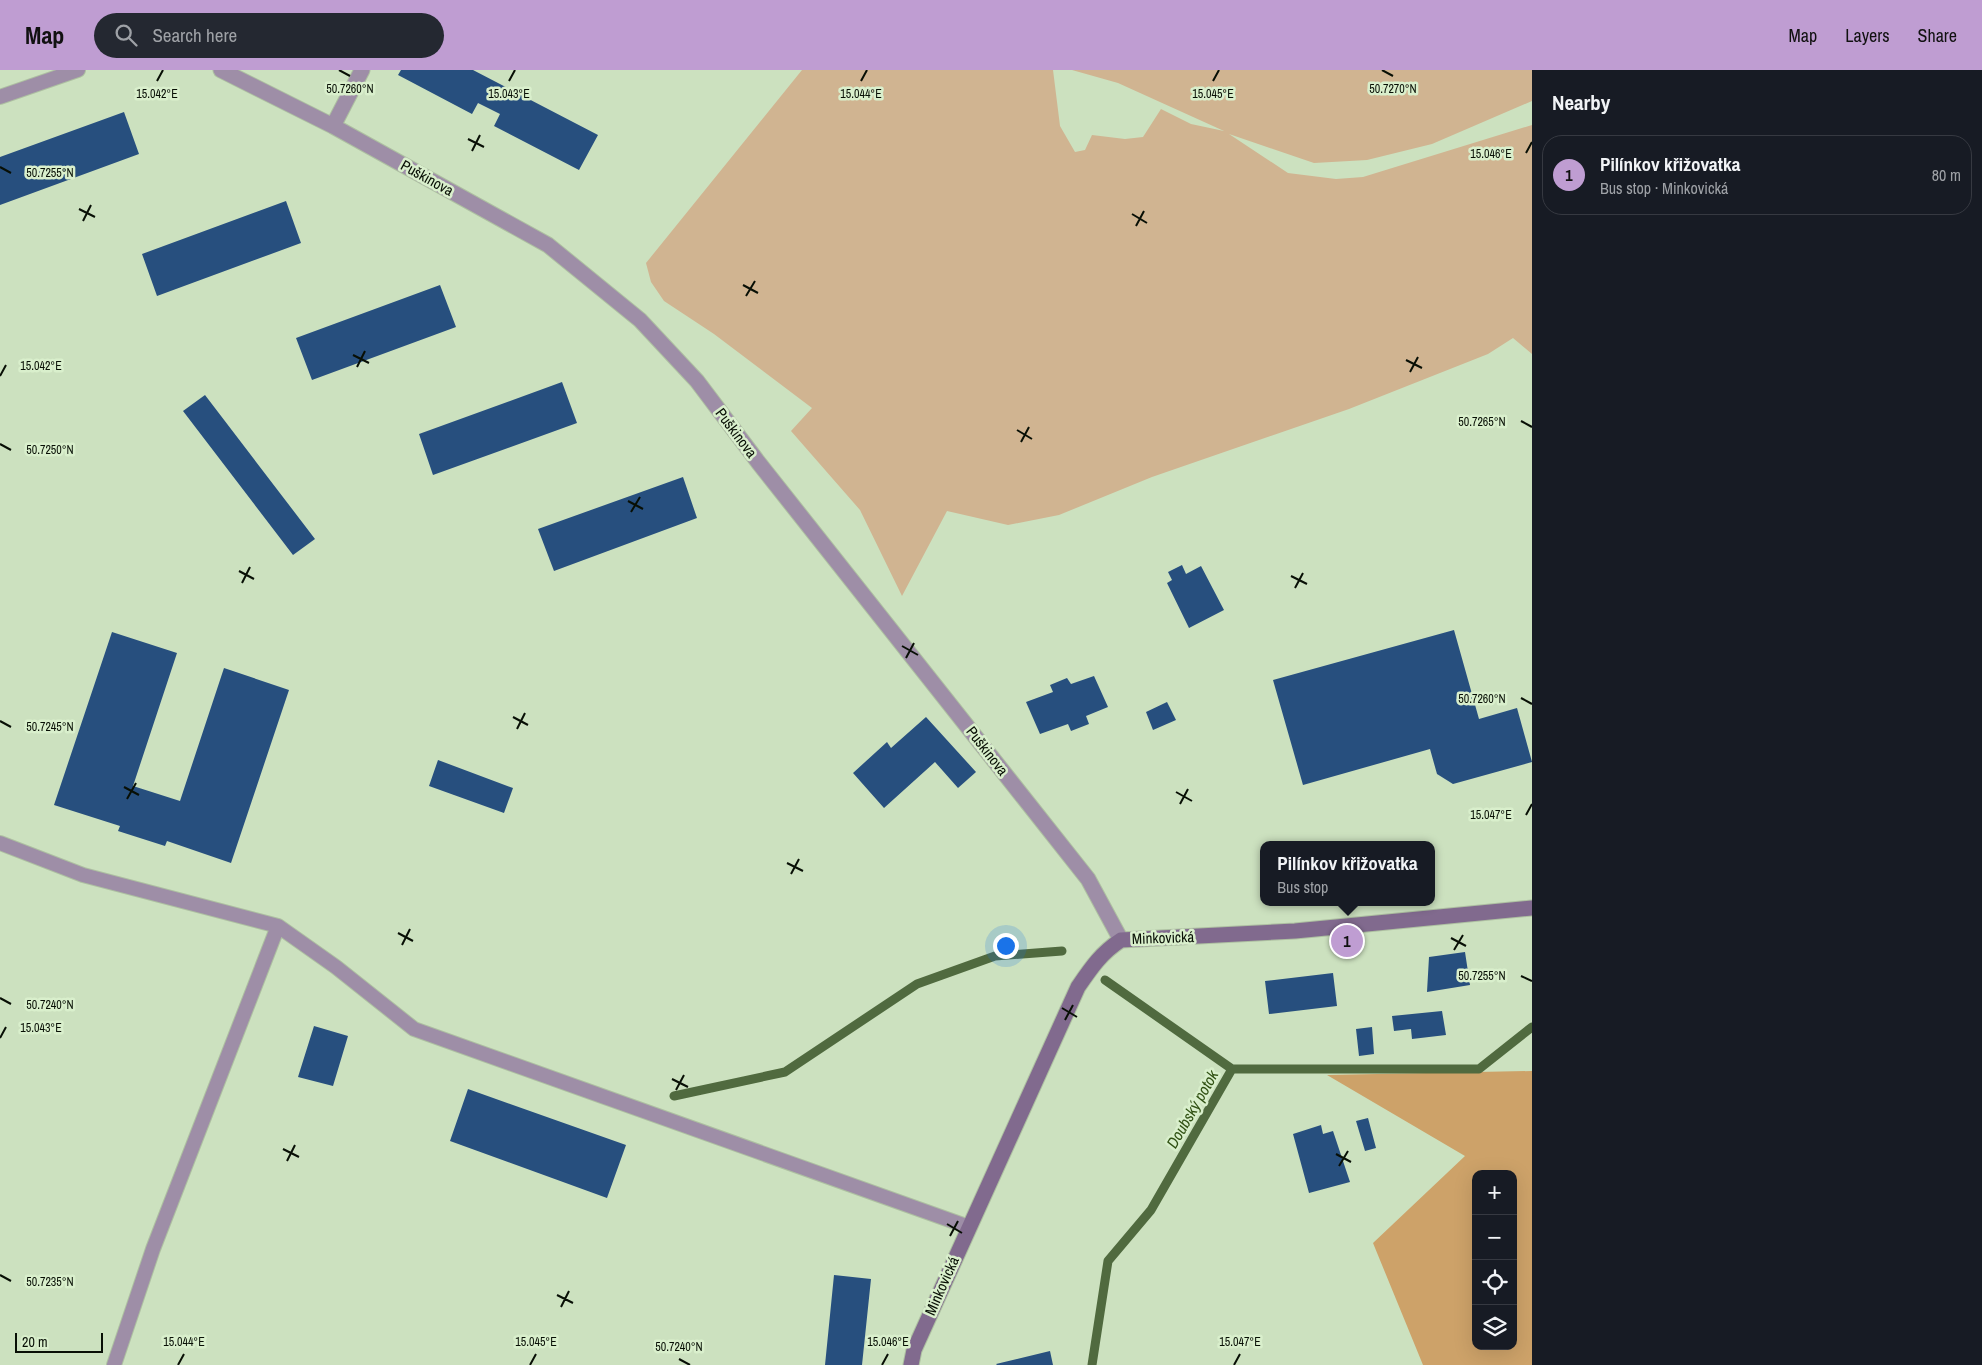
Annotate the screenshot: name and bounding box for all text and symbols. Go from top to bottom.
search box [94,13,444,58]
text: Map [25,19,64,51]
icon: search [112,21,140,49]
text: Search here [152,22,237,48]
text: Map [1789,23,1817,48]
text: Layers [1845,23,1890,48]
text: Share [1918,23,1957,48]
text: 50.7260°N [326,81,374,97]
text: 50.7270°N [1369,81,1417,97]
text: 15.042°E [136,86,178,102]
text: 15.043°E [488,86,530,102]
text: 15.044°E [840,86,882,102]
text: 15.045°E [1192,86,1234,102]
text: Nearby [1552,88,1610,117]
text: 15.046°E [1470,146,1512,162]
text: Pilínkov křižovatka [1600,151,1740,177]
street label: Puškinova [397,154,458,201]
text: 1 [1565,164,1573,186]
text: 80 m [1932,164,1961,186]
text: 50.7255°N [26,165,74,181]
text: Bus stop · Minkovická [1600,177,1728,199]
text: 15.042°E [20,358,62,374]
street label: Puškinova [711,403,762,462]
text: 50.7265°N [1458,414,1506,430]
text: 50.7250°N [26,442,74,458]
text: 50.7260°N [1458,691,1506,707]
text: 50.7245°N [26,719,74,735]
street label: Puškinova [961,722,1013,780]
text: 15.047°E [1470,807,1512,823]
popup [1260,841,1435,906]
text: Pilínkov křižovatka [1277,850,1418,876]
text: Bus stop [1277,876,1328,898]
pin: 1 [1331,922,1363,960]
street label: Minkovická [1132,926,1195,949]
your location [993,933,1019,959]
text: 50.7255°N [1458,968,1506,984]
text: 50.7240°N [26,997,74,1013]
text: 15.043°E [20,1020,62,1036]
water label: Doubský potok [1161,1066,1223,1152]
map controls [1472,1170,1517,1350]
button: + [1472,1170,1517,1215]
button: − [1472,1215,1517,1260]
street label: Minkovická [919,1253,964,1318]
button: locate [1472,1260,1517,1305]
text: 50.7235°N [26,1274,74,1290]
button: layers [1472,1305,1517,1350]
scale bar [15,1330,102,1353]
text: 20 m [22,1333,48,1351]
text: 15.044°E [163,1334,205,1350]
text: 15.045°E [515,1334,557,1350]
text: 15.046°E [867,1334,909,1350]
text: 15.047°E [1219,1334,1261,1350]
text: 50.7240°N [655,1339,703,1355]

